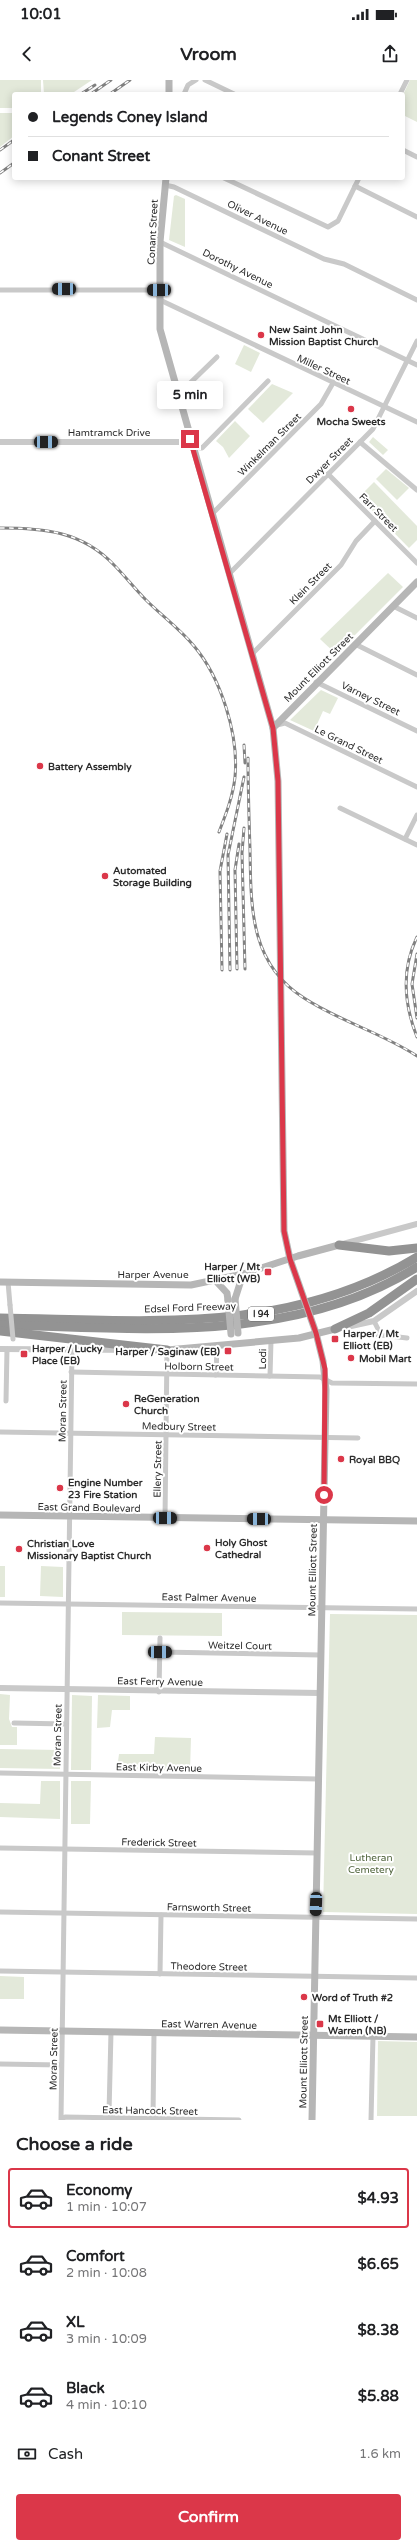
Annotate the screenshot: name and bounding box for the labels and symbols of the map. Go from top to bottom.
street label: Oliver Avenue [225,198,290,238]
street label: Conant Street [145,199,161,265]
street label: Dorothy Avenue [200,247,275,291]
car [52,283,76,295]
car [147,284,171,296]
place label: New Saint John Mission Baptist Church [269,324,378,348]
marker: New Saint John Mission Baptist Church [256,330,266,340]
street label: Miller Street [295,352,352,388]
callout: 5 min [157,381,223,409]
marker: Mocha Sweets [346,404,356,414]
street label: Winkelman Street [236,411,304,479]
place label: Mocha Sweets [317,416,386,428]
street label: Hamtramck Drive [68,427,151,439]
route end [181,430,199,448]
street label: Dwyer Street [304,435,356,487]
car [34,436,58,448]
street label: Farr Street [356,491,400,535]
street label: Klein Street [287,560,334,607]
street label: Mount Elliott Street [282,631,356,705]
street label: Varney Street [339,679,402,718]
street label: Le Grand Street [312,723,385,767]
marker: Battery Assembly [35,761,45,771]
place label: Battery Assembly [48,761,132,773]
place label: Automated Storage Building [113,865,192,889]
marker: Automated Storage Building [100,871,110,881]
place label: Harper / Mt Elliott (WB) [204,1261,260,1285]
marker: Harper / Mt Elliott (WB) [263,1267,273,1277]
street label: Harper Avenue [117,1269,189,1281]
street label: Edsel Ford Freeway [144,1300,237,1316]
road number: I 94 [248,1307,274,1321]
place label: Harper / Mt Elliott (EB) [343,1328,399,1352]
marker: Harper / Mt Elliott (EB) [330,1334,340,1344]
place label: Harper / Lucky Place (EB) [32,1343,103,1367]
place label: Harper / Saginaw (EB) [115,1346,220,1358]
marker: Harper / Saginaw (EB) [223,1346,233,1356]
marker: Harper / Lucky Place (EB) [19,1349,29,1359]
street label: Lodi [257,1349,269,1369]
marker: Mobil Mart [346,1353,356,1363]
place label: Mobil Mart [359,1353,412,1365]
street label: Holborn Street [164,1360,234,1374]
street label: Moran Street [56,1380,70,1442]
place label: ReGeneration Church [134,1393,200,1417]
marker: ReGeneration Church [121,1399,131,1409]
street label: Medbury Street [142,1420,216,1434]
street label: Ellery Street [151,1440,165,1498]
marker: Royal BBQ [336,1454,346,1464]
place label: Royal BBQ [349,1454,400,1466]
place label: Engine Number 23 Fire Station [68,1477,143,1501]
marker: Engine Number 23 Fire Station [55,1483,65,1493]
route start [315,1486,333,1504]
street label: East Grand Boulevard [37,1501,141,1515]
car [153,1512,177,1524]
car [247,1513,271,1525]
street label: Mount Elliott Street [306,1523,320,1617]
place label: Holy Ghost Cathedral [215,1537,267,1561]
place label: Christian Love Missionary Baptist Church [27,1538,151,1562]
marker: Holy Ghost Cathedral [202,1543,212,1553]
marker: Christian Love Missionary Baptist Church [14,1544,24,1554]
street label: East Palmer Avenue [162,1591,257,1605]
street label: Weitzel Court [208,1639,272,1653]
car [148,1646,172,1658]
street label: East Ferry Avenue [117,1675,203,1689]
street label: Moran Street [51,1704,65,1766]
street label: East Kirby Avenue [116,1761,202,1775]
street label: Frederick Street [121,1836,197,1850]
park label: Lutheran Cemetery [348,1852,395,1876]
car [310,1892,322,1916]
street label: Farnsworth Street [167,1901,251,1915]
street label: Theodore Street [170,1960,248,1974]
marker: Word of Truth #2 [299,1992,309,2002]
place label: Word of Truth #2 [312,1992,393,2004]
place label: Mt Elliott / Warren (NB) [328,2013,386,2037]
street label: Mount Elliott Street [297,2015,311,2109]
street label: East Warren Avenue [161,2018,257,2032]
marker: Mt Elliott / Warren (NB) [315,2019,325,2029]
street label: Moran Street [47,2028,61,2090]
street label: East Hancock Street [102,2104,198,2118]

